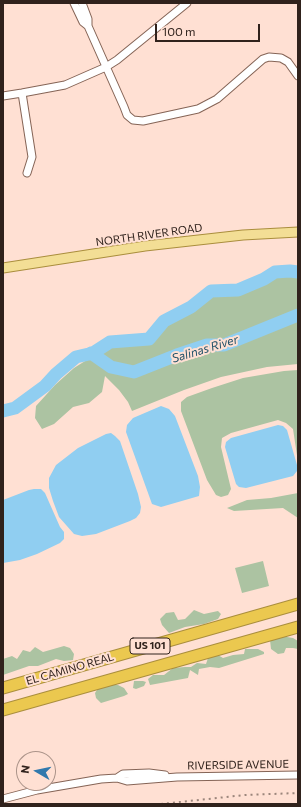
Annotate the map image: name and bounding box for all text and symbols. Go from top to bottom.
scale bar [157,16,262,42]
text: 100 m [162,24,196,38]
street label: NORTH RIVER ROAD [95,221,203,249]
water label: Salinas River [170,332,240,366]
road number: US 101 [130,638,170,654]
street label: EL CAMINO REAL [25,650,115,688]
north arrow [16,751,56,791]
street label: RIVERSIDE AVENUE [187,758,289,772]
text: N [18,764,32,774]

